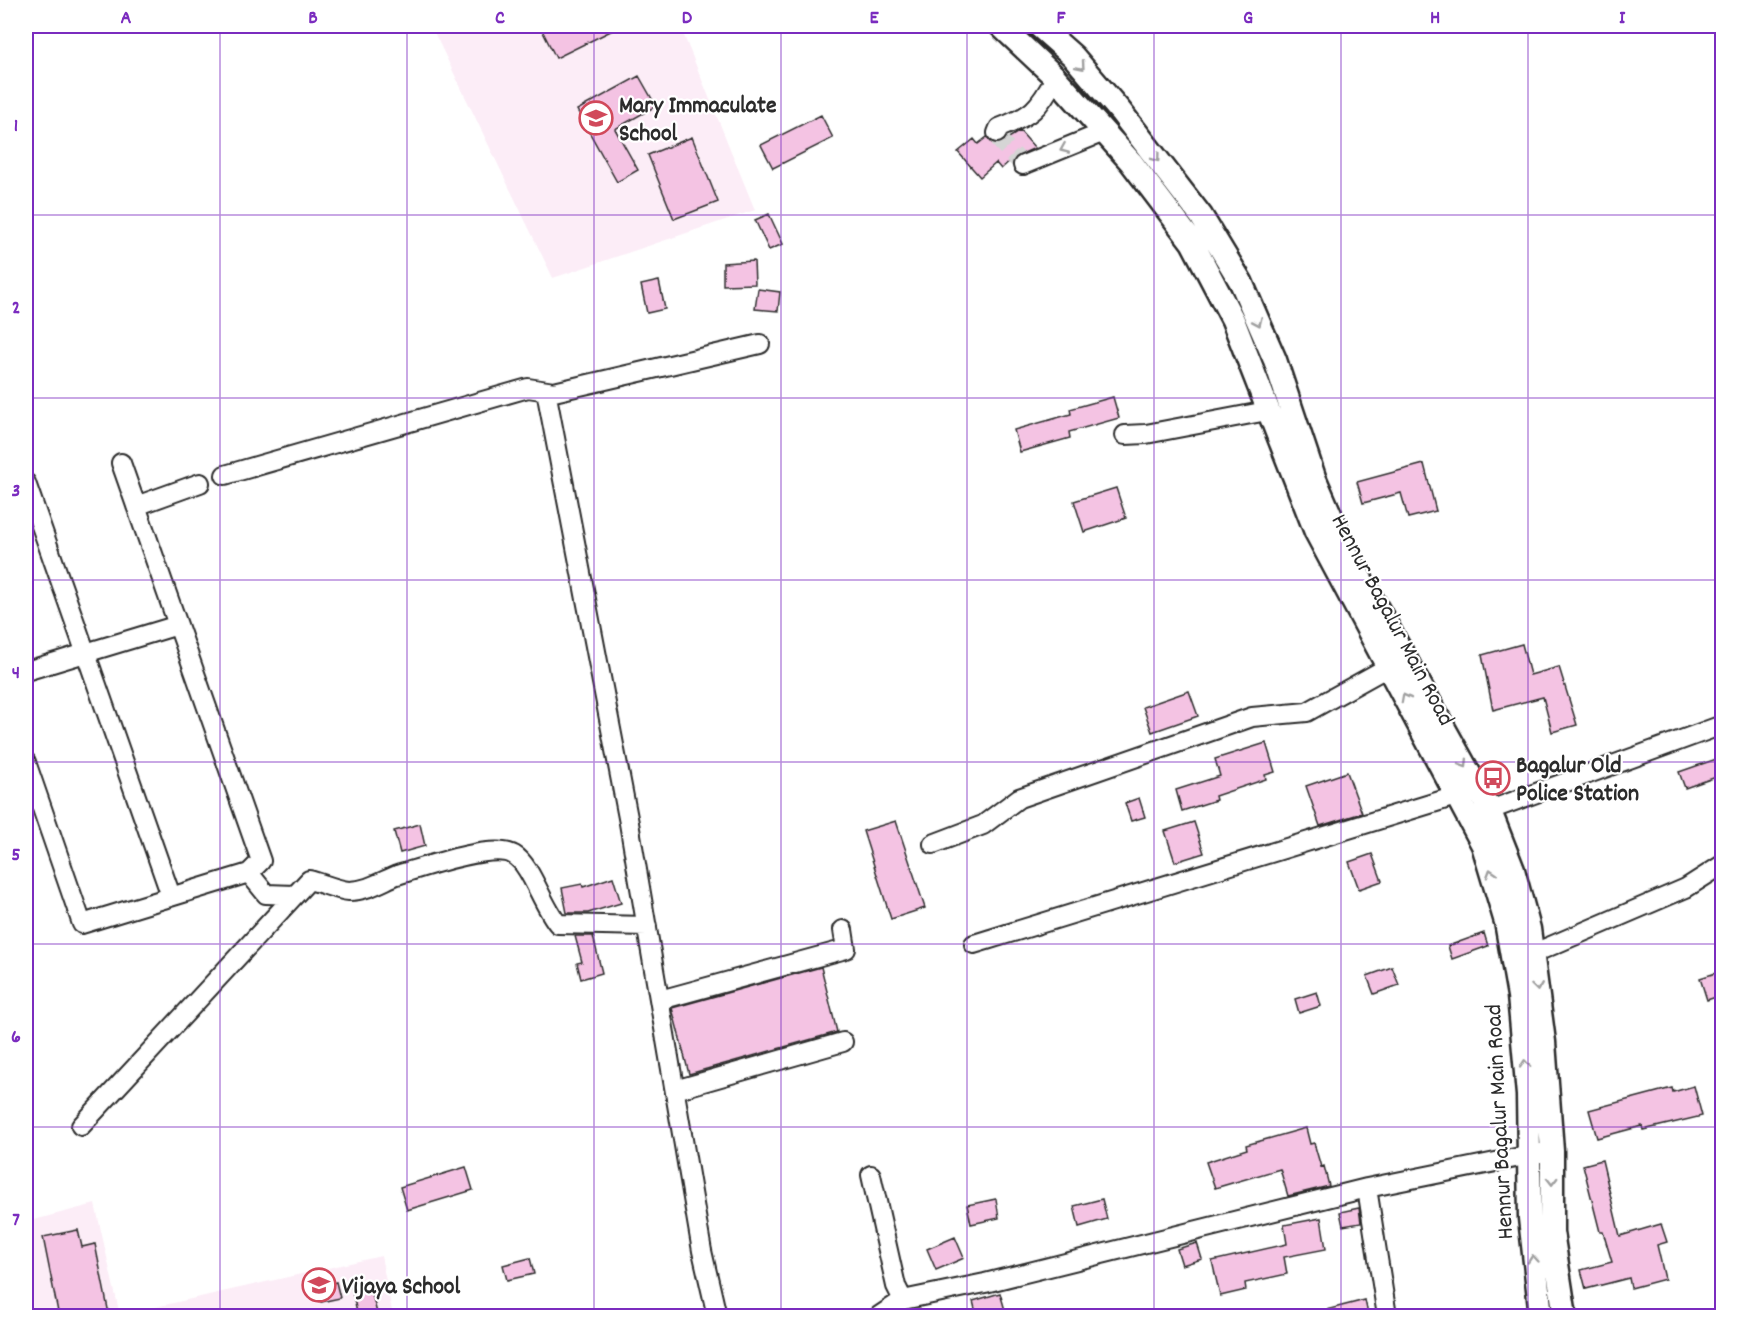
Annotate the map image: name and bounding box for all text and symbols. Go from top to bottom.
text: A [121,5,132,33]
text: B [308,5,318,33]
text: C [495,5,505,33]
text: D [682,5,693,33]
text: E [869,5,879,33]
text: F [1057,5,1067,33]
text: G [1243,5,1253,33]
text: H [1430,5,1440,33]
text: I [1619,5,1626,33]
one-way arrow [1074,59,1085,70]
place label: Mary Immaculate School [619,90,777,152]
school or university icon: Mary Immaculate School [578,100,614,136]
text: 1 [14,113,18,141]
one-way arrow [1059,142,1070,154]
one-way arrow [1149,151,1160,162]
text: 2 [12,295,20,323]
one-way arrow [1251,316,1263,327]
text: 3 [12,478,20,506]
street label: Hennur Bagalur Main Road [1321,508,1462,732]
text: 4 [12,660,20,688]
one-way arrow [1401,694,1412,704]
place label: Bagalur Old Police Station [1516,750,1639,812]
one-way arrow [1457,758,1469,768]
bus stop icon: Bagalur Old Police Station [1475,760,1511,796]
text: 5 [11,842,21,870]
one-way arrow [1486,868,1498,878]
one-way arrow [1530,982,1543,991]
street label: Hennur Bagalur Main Road [1478,1003,1524,1240]
text: 6 [11,1024,21,1052]
one-way arrow [1519,1059,1532,1068]
one-way arrow [1546,1177,1558,1186]
text: 7 [12,1207,20,1235]
one-way arrow [1527,1254,1540,1263]
school or university icon: Vijaya School [301,1267,337,1303]
place label: Vijaya School [342,1271,461,1305]

